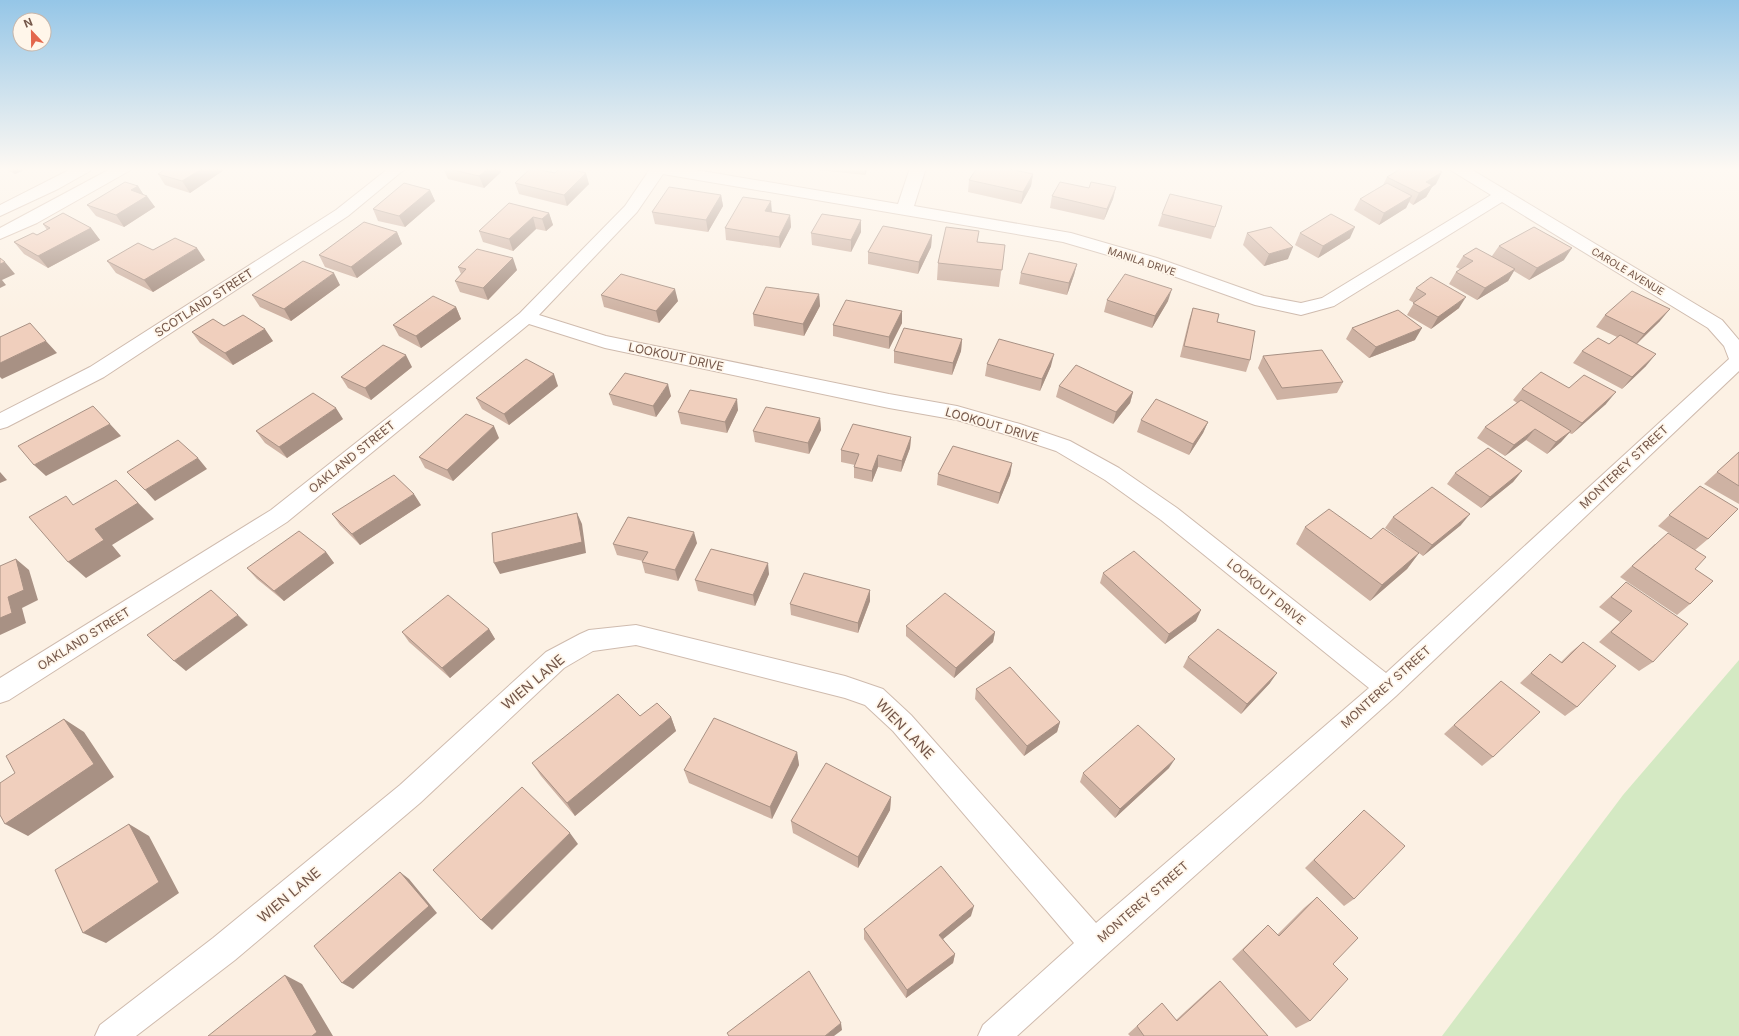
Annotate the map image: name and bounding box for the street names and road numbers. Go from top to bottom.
street label: MANILA DRIVE [1106,244,1178,278]
street label: CAROLE AVENUE [1589,245,1667,297]
street label: SCOTLAND STREET [152,265,256,340]
street label: LOOKOUT DRIVE [627,339,725,374]
street label: LOOKOUT DRIVE [944,404,1041,445]
street label: OAKLAND STREET [306,417,398,496]
street label: MONTEREY STREET [1576,421,1671,512]
street label: LOOKOUT DRIVE [1224,555,1309,628]
street label: OAKLAND STREET [35,604,133,673]
street label: MONTEREY STREET [1338,642,1434,731]
street label: WIEN LANE [498,650,568,713]
street label: WIEN LANE [873,695,938,762]
street label: MONTEREY STREET [1094,858,1191,945]
street label: WIEN LANE [254,863,324,926]

